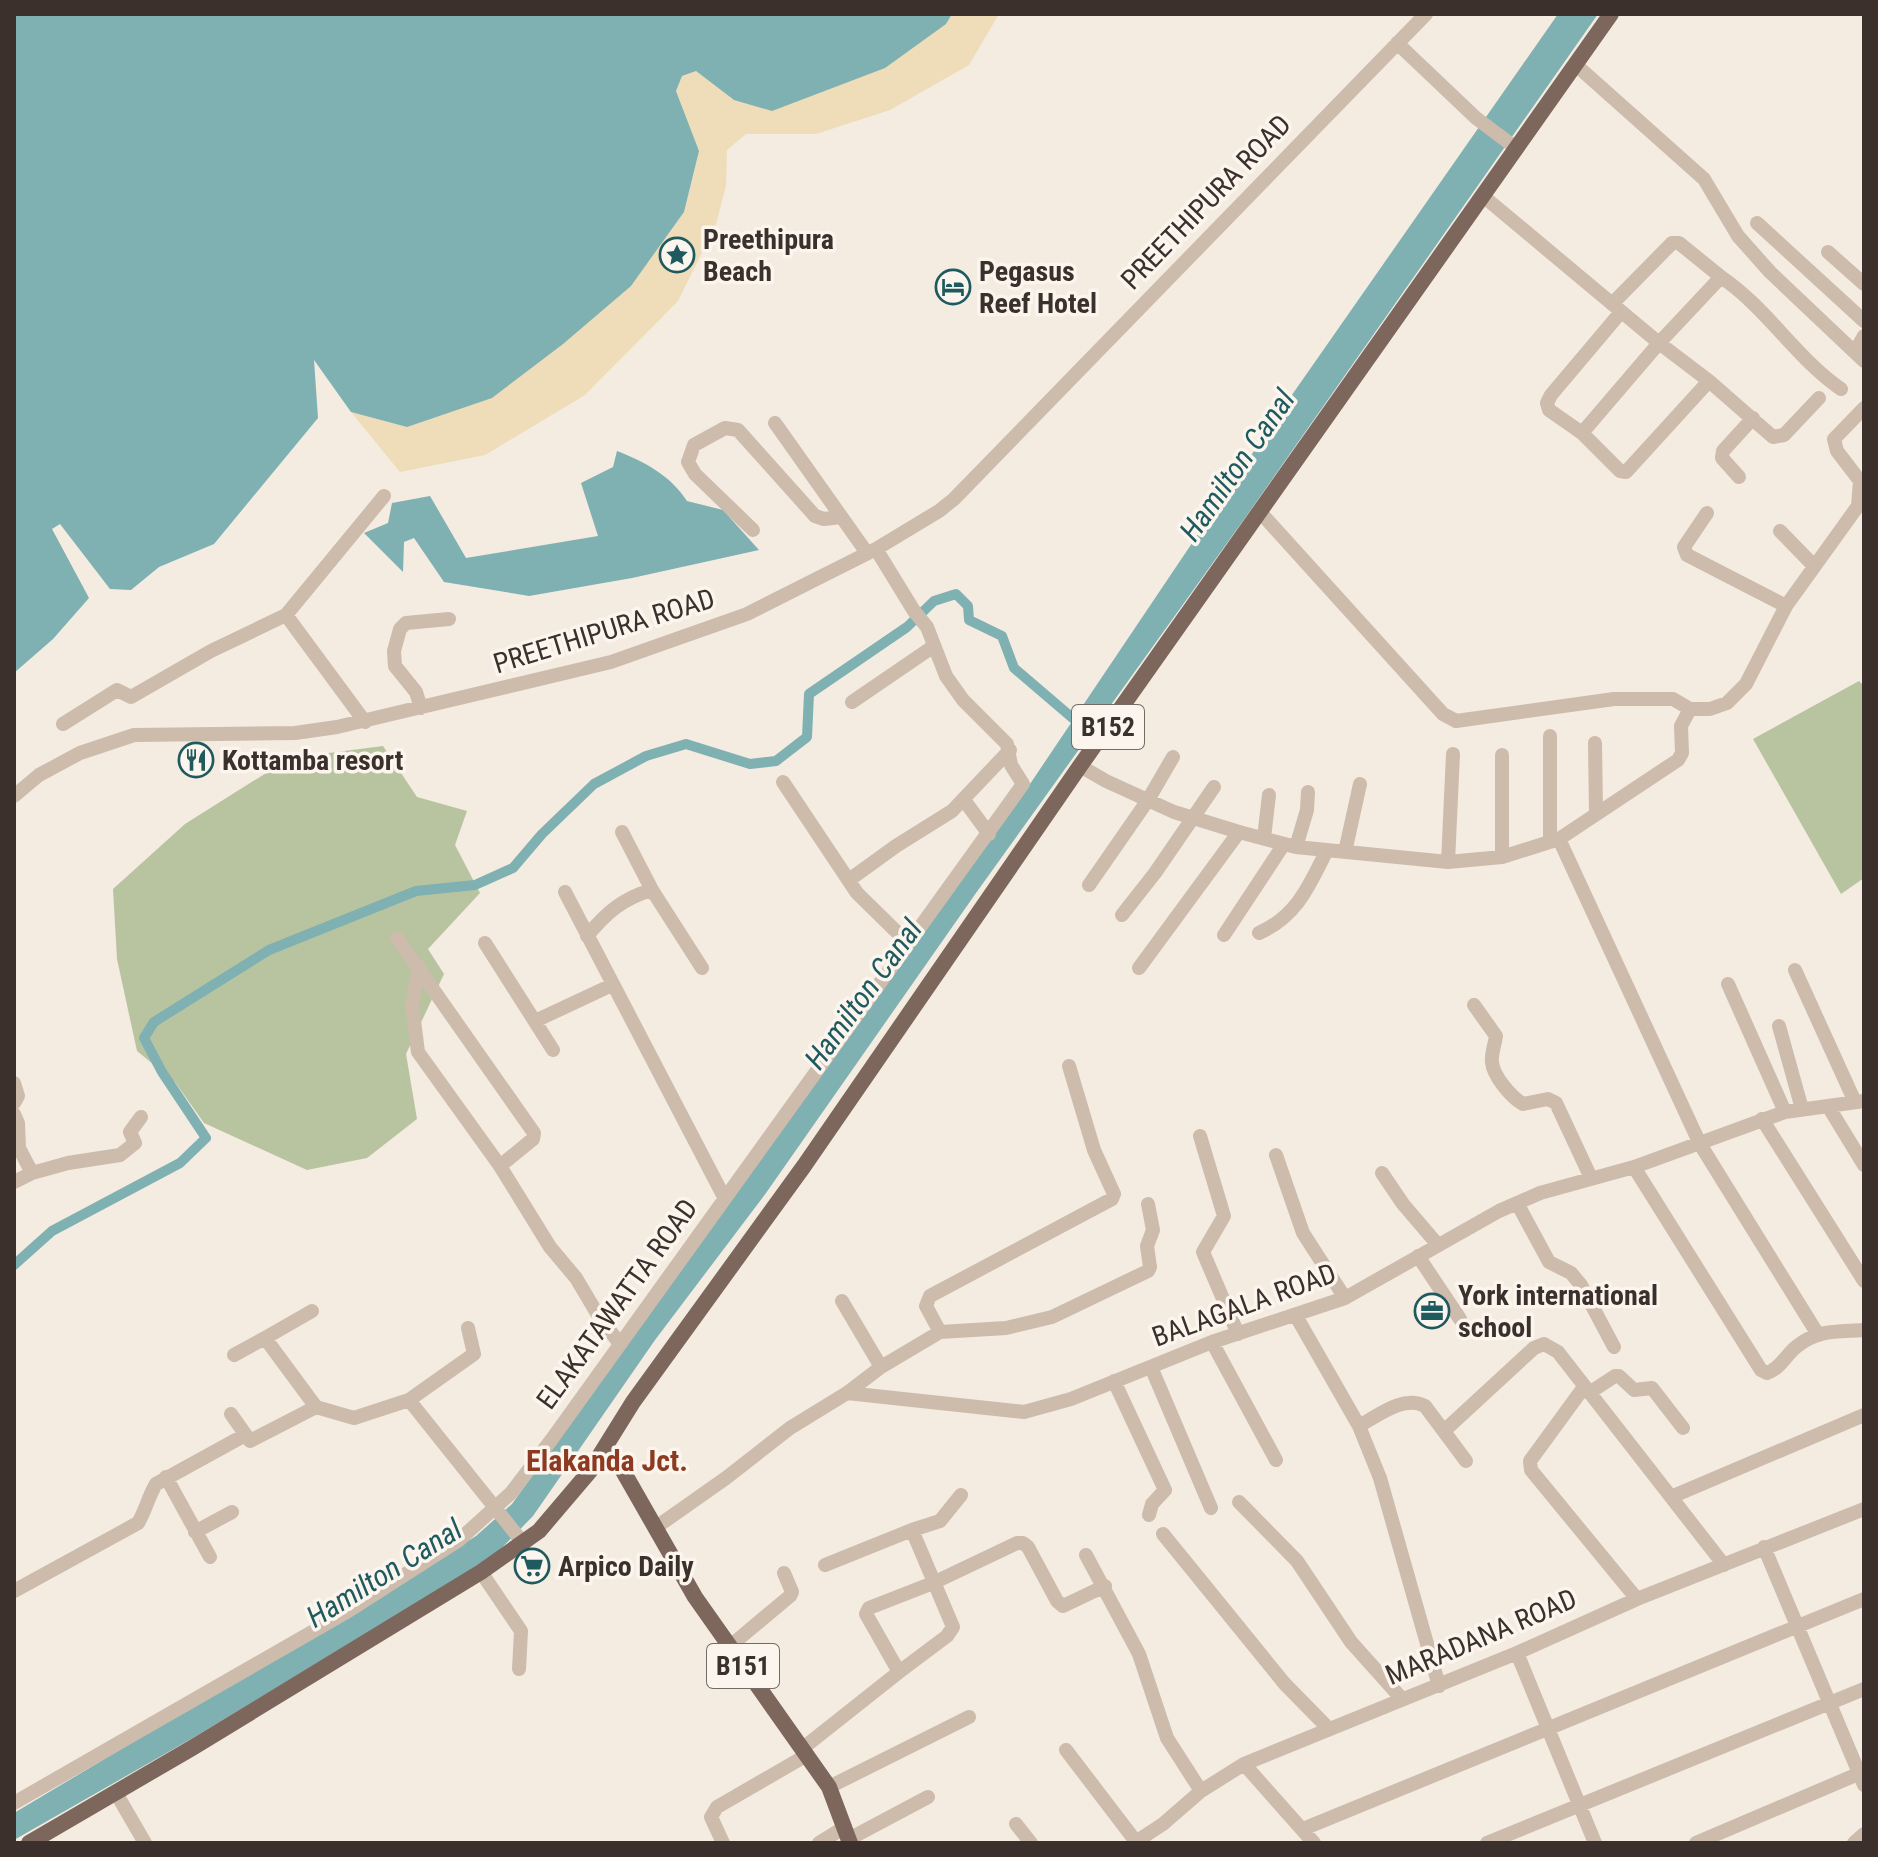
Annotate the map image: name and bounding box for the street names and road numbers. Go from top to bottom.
street label: PREETHIPURA ROAD [1114,108,1298,296]
street label: PREETHIPURA ROAD [489,582,719,680]
road number: B152 [1072,705,1144,749]
street label: ELAKATAWATTA ROAD [530,1193,704,1415]
street label: BALAGALA ROAD [1148,1256,1340,1354]
street label: MARADANA ROAD [1381,1582,1581,1692]
road number: B151 [707,1644,779,1688]

